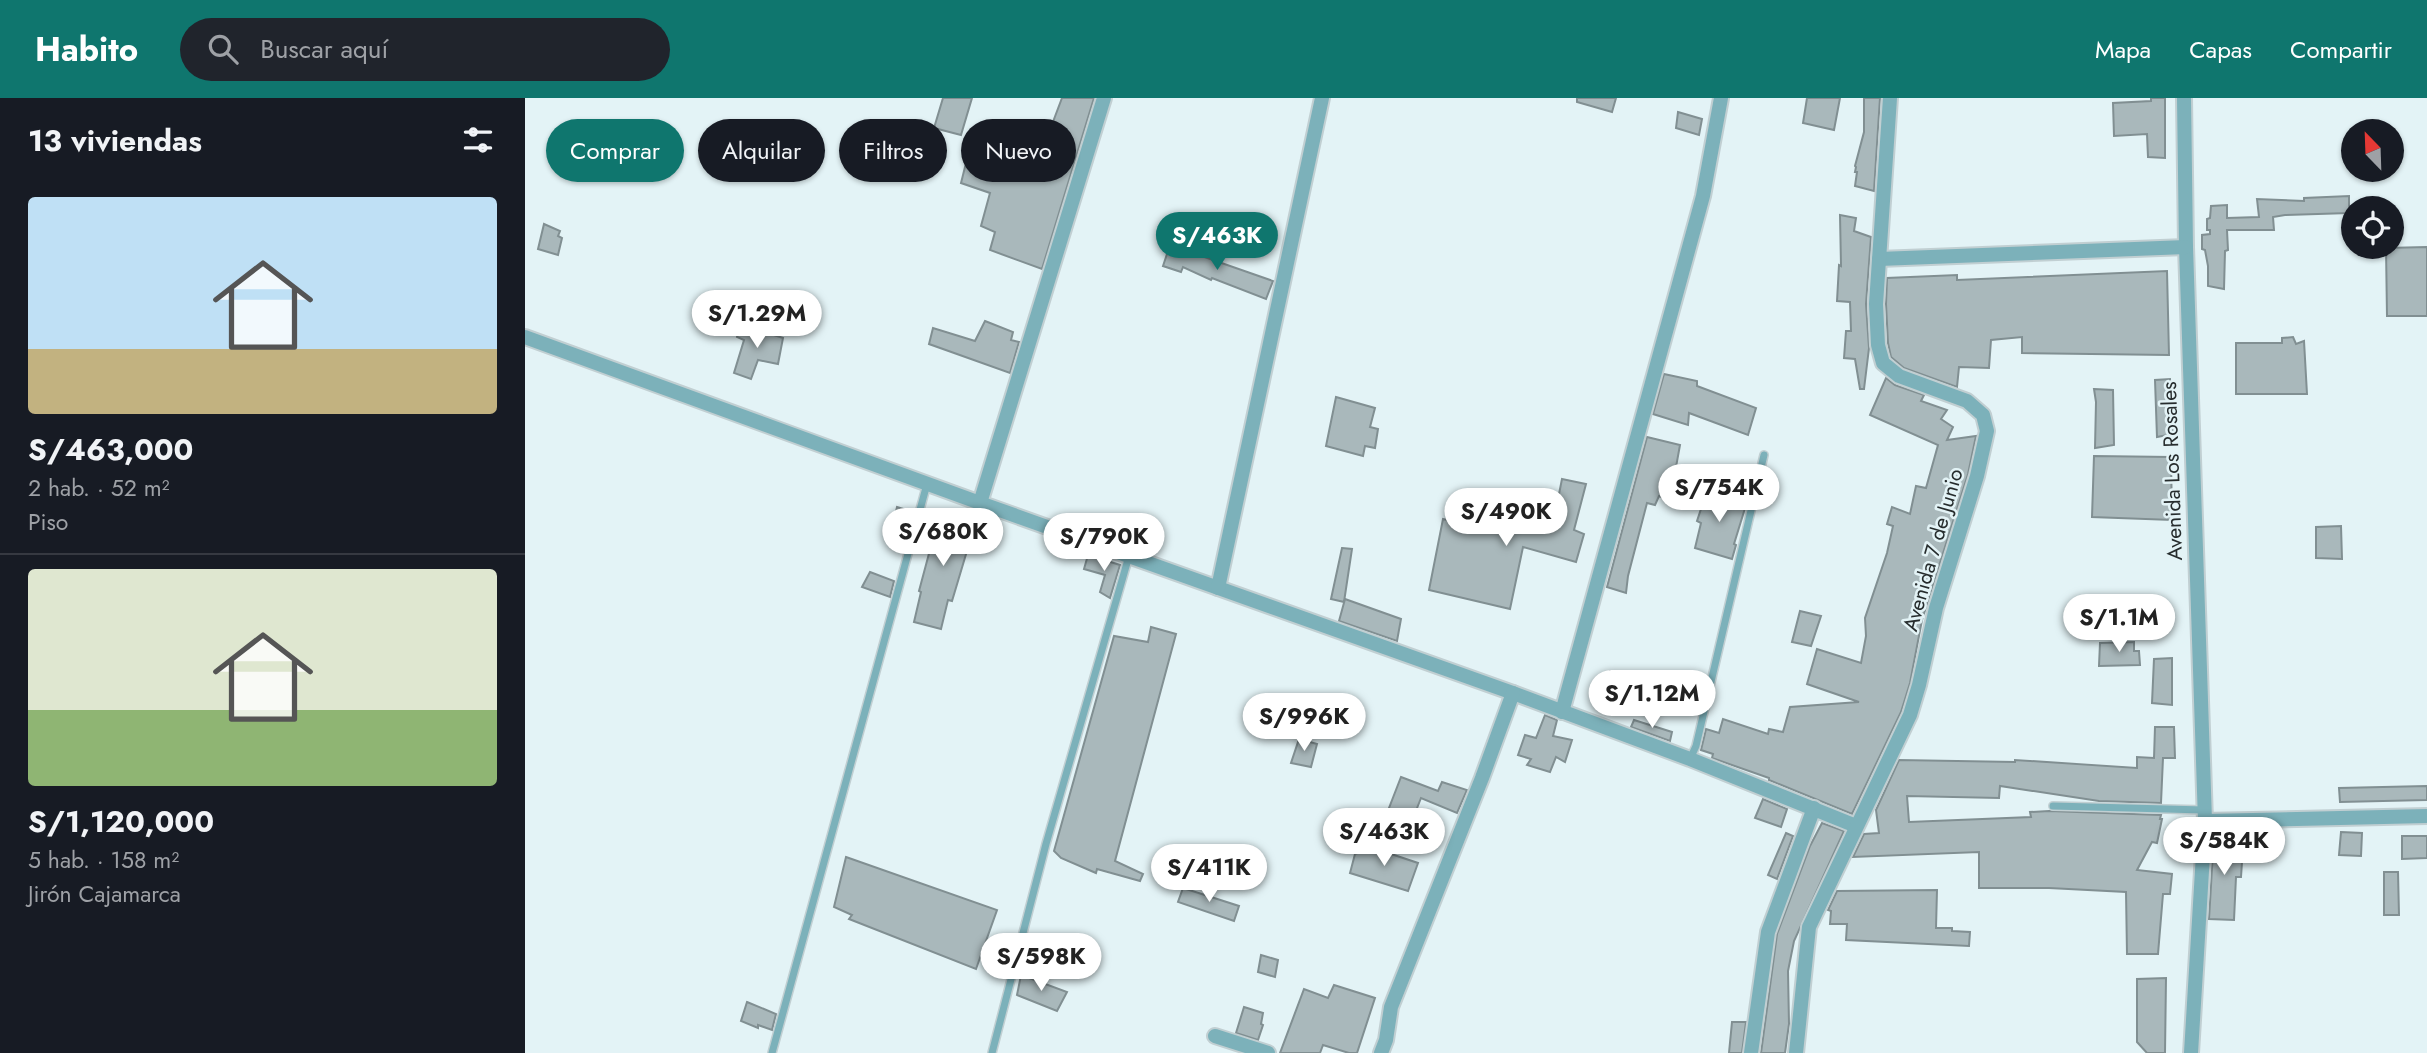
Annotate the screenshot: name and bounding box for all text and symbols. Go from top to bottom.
search box [180,18,670,81]
text: Habito [35,26,138,73]
icon: search [204,30,242,68]
text: Buscar aquí [260,30,388,68]
text: Mapa [2095,32,2151,67]
text: Capas [2189,32,2252,67]
text: Compartir [2290,32,2392,67]
text: 13 viviendas [28,119,202,162]
chip: Comprar [546,119,684,182]
chip: Alquilar [698,119,825,182]
chip: Filtros [839,119,947,182]
chip: Nuevo [961,119,1076,182]
north arrow [2341,119,2405,182]
map controls [2341,119,2404,259]
icon: filters [459,121,497,159]
button: locate [2341,196,2404,259]
pin: S/463K [1160,212,1274,272]
text: S/463K [1172,218,1262,252]
icon: home [200,242,326,368]
pin: S/1.29M [692,290,822,350]
text: S/1.29M [708,296,806,330]
street label: Avenida Los Rosales [2154,381,2190,561]
text: S/463,000 [28,428,193,471]
pin: S/754K [1662,464,1776,524]
street label: Avenida 7 de Junio [1895,465,1971,635]
text: S/754K [1674,470,1764,504]
text: 2 hab. · 52 m² [28,471,170,505]
pin: S/490K [1449,489,1563,548]
text: S/490K [1460,494,1552,528]
text: Piso [28,505,68,539]
pin: S/680K [886,508,1000,568]
text: S/680K [898,514,988,548]
pin: S/790K [1047,514,1161,573]
text: S/790K [1060,519,1148,553]
pin: S/1.1M [2062,594,2176,654]
text: S/1.1M [2079,600,2159,634]
icon: home [200,614,326,740]
pin: S/1.12M [1587,670,1717,730]
text: S/1.12M [1605,676,1699,710]
pin: S/996K [1247,694,1361,753]
text: S/996K [1259,699,1349,733]
text: S/1,120,000 [28,800,214,843]
pin: S/463K [1327,808,1441,868]
text: S/463K [1339,814,1429,848]
pin: S/584K [2167,818,2281,877]
text: S/584K [2179,823,2269,857]
text: 5 hab. · 158 m² [28,843,179,877]
pin: S/411K [1152,844,1266,904]
text: S/411K [1167,850,1251,884]
text: Jirón Cajamarca [28,877,181,911]
pin: S/598K [984,934,1098,993]
text: S/598K [996,939,1086,973]

